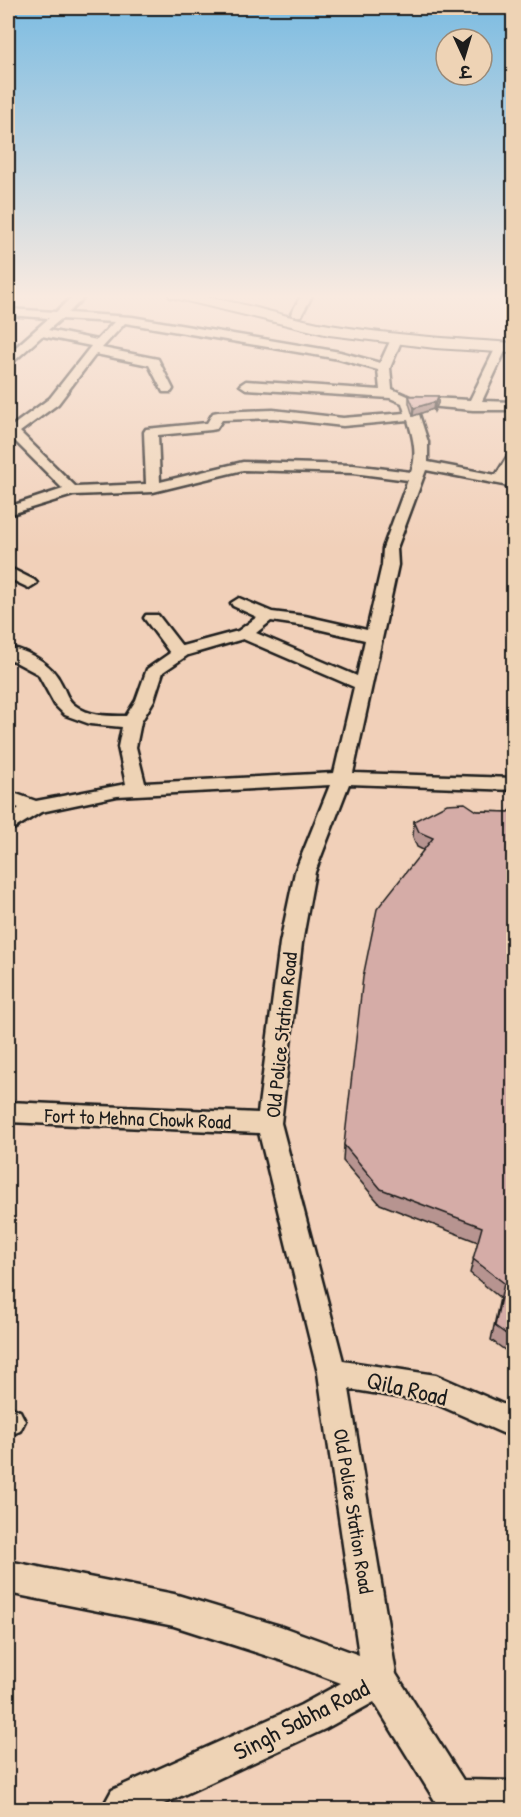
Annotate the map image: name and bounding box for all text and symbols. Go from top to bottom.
north arrow [434,27,494,87]
text: उ [458,60,473,83]
street label: Old Police Station Road [259,951,303,1119]
street label: Fort to Mehna Chowk Road [43,1101,232,1135]
street label: Qila Road [364,1363,450,1413]
street label: Old Police Station Road [328,1427,380,1595]
street label: Singh Sabha Road [228,1671,374,1767]

